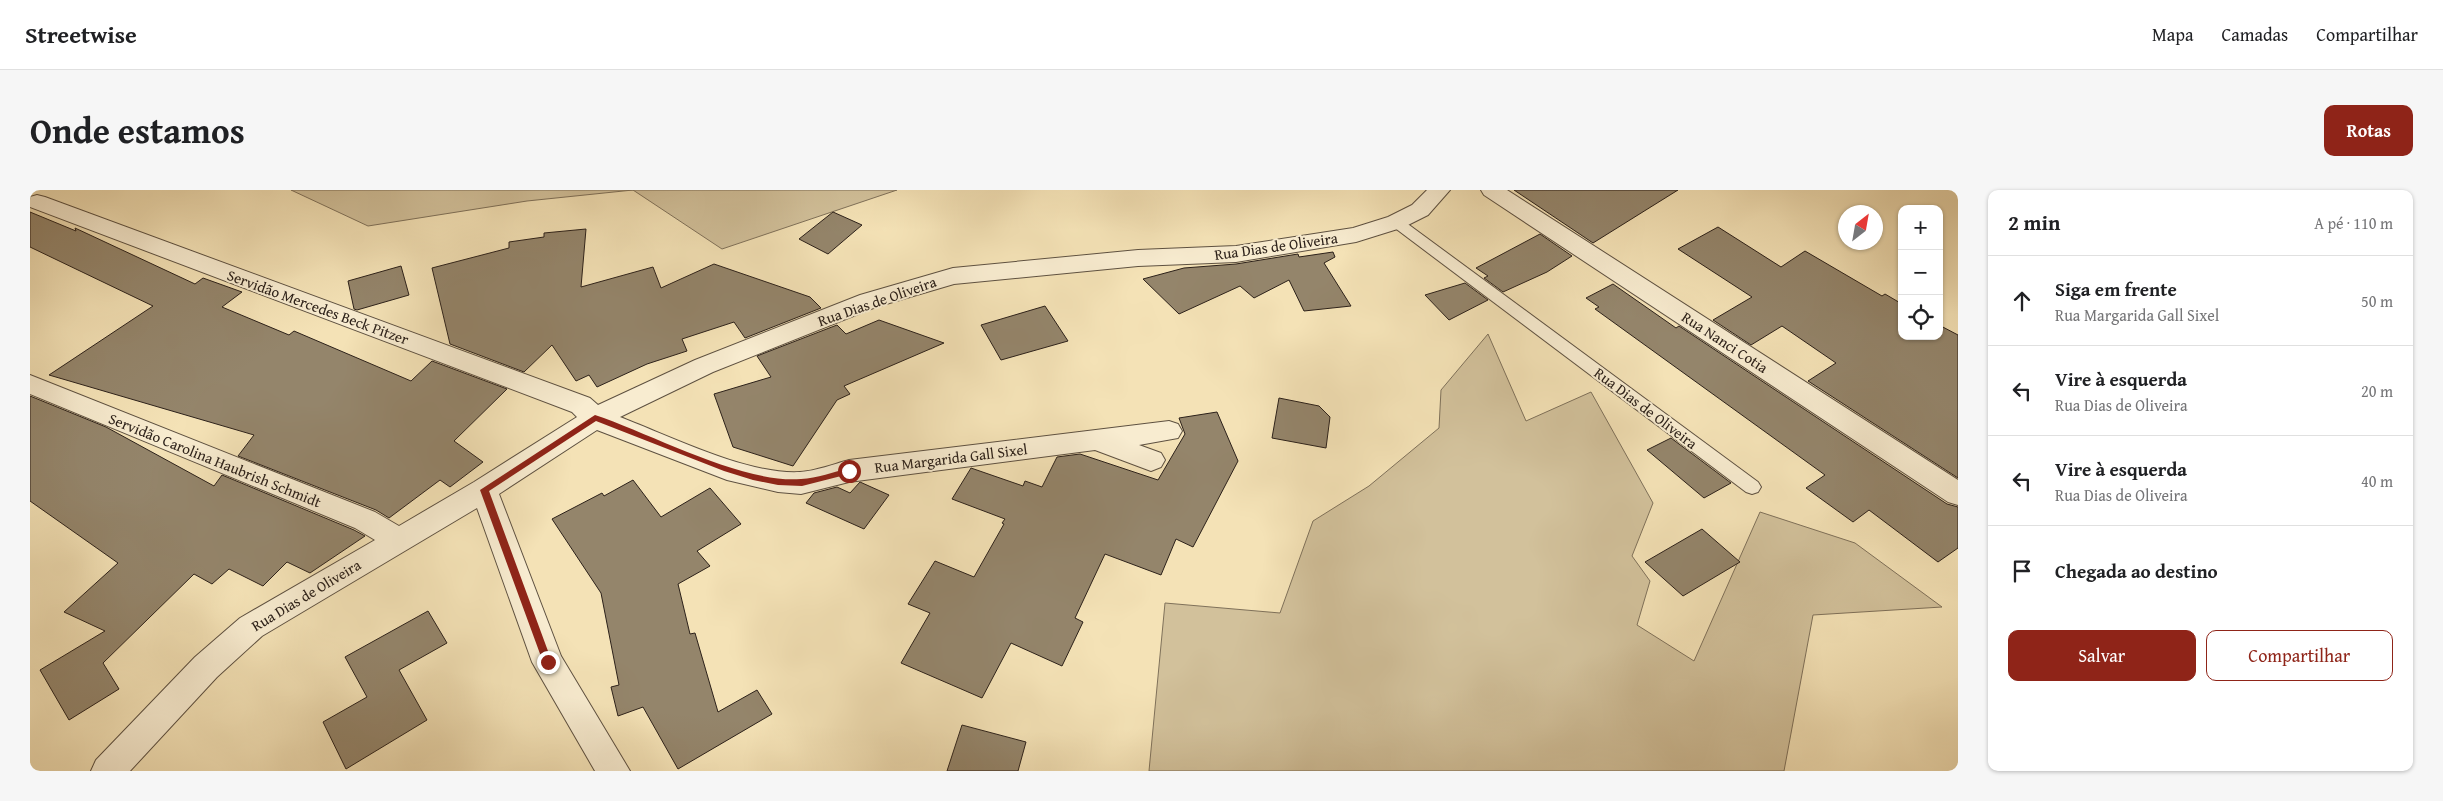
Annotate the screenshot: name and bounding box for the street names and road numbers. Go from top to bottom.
street label: Rua Dias de Oliveira [1213,227,1339,265]
street label: Servidão Mercedes Beck Pitzer [224,264,412,350]
street label: Rua Dias de Oliveira [815,271,939,331]
street label: Rua Nanci Cotia [1678,306,1772,378]
street label: Rua Dias de Oliveira [1590,362,1702,454]
street label: Servidão Carolina Haubrish Schmidt [106,408,325,513]
street label: Rua Margarida Gall Sixel [873,438,1029,478]
street label: Rua Dias de Oliveira [247,554,365,636]

